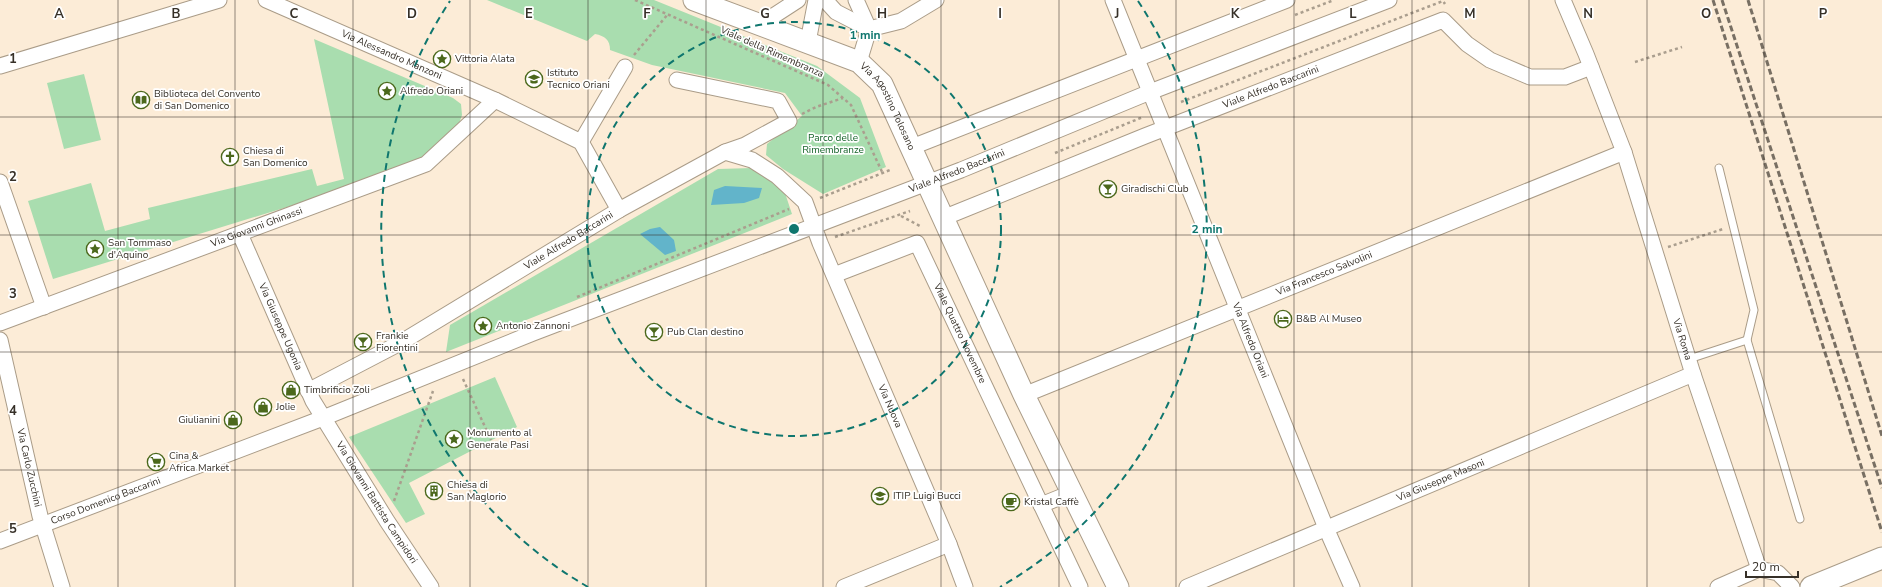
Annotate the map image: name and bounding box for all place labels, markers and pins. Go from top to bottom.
place icon: Vittoria Alata [432,49,452,69]
place label: Vittoria Alata [454,52,515,66]
place label: Istituto Tecnico Oriani [547,66,610,92]
school or university icon: Istituto Tecnico Oriani [524,69,544,89]
place icon: Alfredo Oriani [377,81,397,101]
place label: Alfredo Oriani [400,84,463,98]
place label: Biblioteca del Convento di San Domenico [154,87,261,113]
library icon: Biblioteca del Convento di San Domenico [131,90,151,110]
place label: Chiesa di San Domenico [243,144,308,170]
church icon: Chiesa di San Domenico [220,147,240,167]
bar icon: Giradischi Club [1098,179,1118,199]
place label: Giradischi Club [1121,182,1189,196]
centre of rings [787,222,801,236]
place label: San Tommaso d'Aquino [108,236,172,262]
place icon: San Tommaso d'Aquino [85,239,105,259]
hotel icon: B&B Al Museo [1273,309,1293,329]
place label: B&B Al Museo [1296,312,1362,326]
place icon: Antonio Zannoni [473,316,493,336]
place label: Antonio Zannoni [496,319,570,333]
bar icon: Pub Clan destino [644,322,664,342]
place label: Pub Clan destino [667,325,744,339]
place label: Frankie Fiorentini [376,329,418,355]
bar icon: Frankie Fiorentini [353,332,373,352]
shop icon: Timbrificio Zoli [281,380,301,400]
place label: Timbrificio Zoli [304,383,370,397]
shop icon: Jolie [253,397,273,417]
place label: Jolie [275,400,295,414]
shop icon: Giulianini [223,410,243,430]
place label: Giulianini [178,413,220,427]
place label: Monumento al Generale Pasi [467,426,532,452]
place icon: Monumento al Generale Pasi [444,429,464,449]
place label: Cina & Africa Market [169,449,230,475]
supermarket icon: Cina & Africa Market [146,452,166,472]
place label: Chiesa di San Maglorio [447,478,507,504]
building icon: Chiesa di San Maglorio [424,481,444,501]
school or university icon: ITIP Luigi Bucci [870,486,890,506]
place label: ITIP Luigi Bucci [893,489,961,503]
cafe icon: Kristal Caffè [1001,492,1021,512]
place label: Kristal Caffè [1024,495,1079,509]

